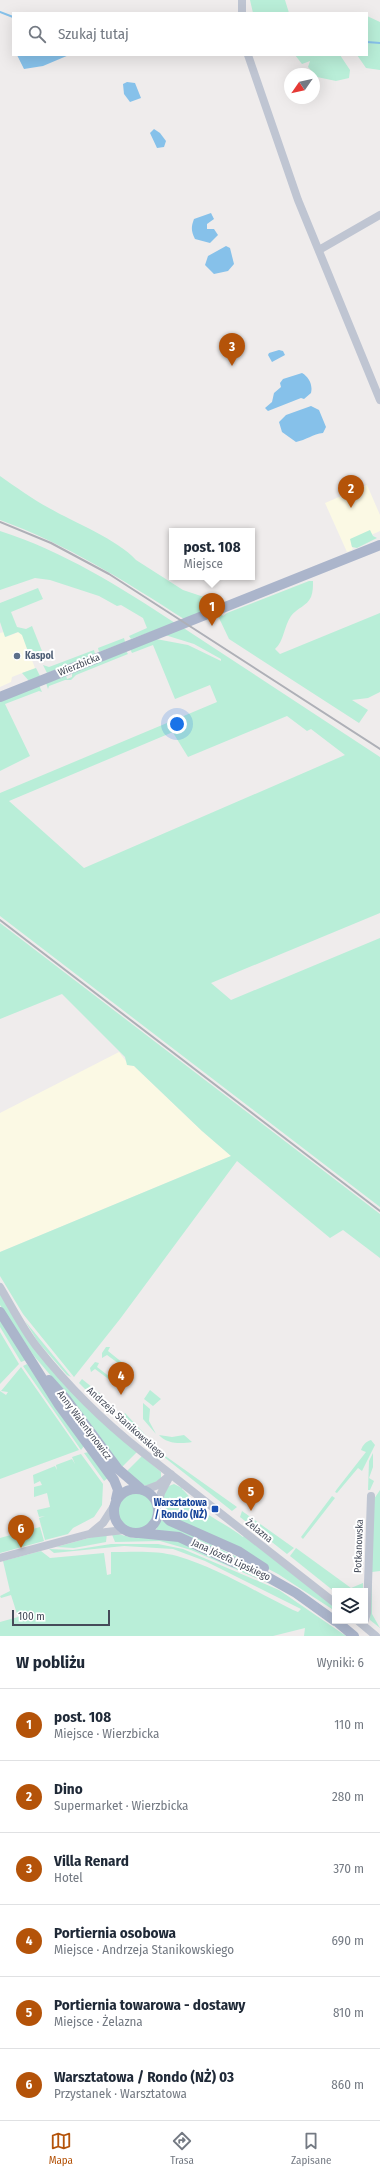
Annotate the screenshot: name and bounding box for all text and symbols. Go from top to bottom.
search box [12,12,368,56]
icon: search [26,23,48,45]
text: Szukaj tutaj [58,25,129,43]
north arrow [284,68,320,104]
pin: 3 [219,333,245,366]
pin: 2 [338,475,364,508]
popup [169,528,255,580]
text: post. 108 [183,538,241,556]
text: Miejsce [183,556,223,571]
pin: 1 [199,593,225,626]
place label: Kaspol [25,650,54,662]
marker: Kaspol [12,651,22,661]
street label: Wierzbicka [56,651,102,679]
your location [167,714,187,734]
pin: 4 [108,1362,134,1395]
street label: Andrzeja Stanikowskiego [84,1385,168,1461]
street label: Anny Walentynowicz [54,1388,114,1462]
pin: 5 [238,1478,264,1511]
place label: Warsztatowa / Rondo (NŻ) [154,1497,207,1521]
marker: Warsztatowa / Rondo (NŻ) [210,1504,220,1514]
pin: 6 [8,1515,34,1548]
street label: Żelazna [243,1515,276,1545]
street label: Potkanowska [352,1519,366,1573]
street label: Jana Józefa Lipskiego [190,1537,272,1583]
map controls [332,1588,368,1624]
button: layers [332,1588,368,1624]
scale bar [12,1608,110,1627]
text: 100 m [18,1610,45,1623]
text: W pobliżu [16,1652,85,1673]
text: Wyniki: 6 [317,1655,364,1670]
text: post. 108 [54,1708,111,1726]
text: 1 [26,1717,32,1732]
text: 110 m [334,1717,364,1732]
text: Miejsce · Wierzbicka [54,1726,159,1741]
text: Dino [54,1780,83,1798]
text: 2 [26,1789,32,1804]
text: 280 m [332,1789,364,1804]
text: Supermarket · Wierzbicka [54,1798,188,1813]
text: Villa Renard [54,1852,129,1870]
text: 3 [26,1861,32,1876]
text: 370 m [333,1861,364,1876]
text: Hotel [54,1870,83,1885]
text: Portiernia osobowa [54,1924,176,1942]
text: 4 [26,1933,32,1948]
text: 690 m [332,1933,364,1948]
text: Miejsce · Andrzeja Stanikowskiego [54,1942,234,1957]
text: Portiernia towarowa - dostawy [54,1996,246,2014]
text: 5 [26,2005,32,2020]
text: 810 m [333,2005,364,2020]
text: Miejsce · Żelazna [54,2014,143,2029]
text: Warsztatowa / Rondo (NŻ) 03 [54,2068,234,2086]
text: 6 [26,2077,32,2092]
text: 860 m [331,2077,364,2092]
text: Przystanek · Warsztatowa [54,2086,187,2101]
tab: Mapa [49,2130,73,2167]
tab: Trasa [170,2130,194,2167]
tab: Zapisane [291,2130,331,2167]

